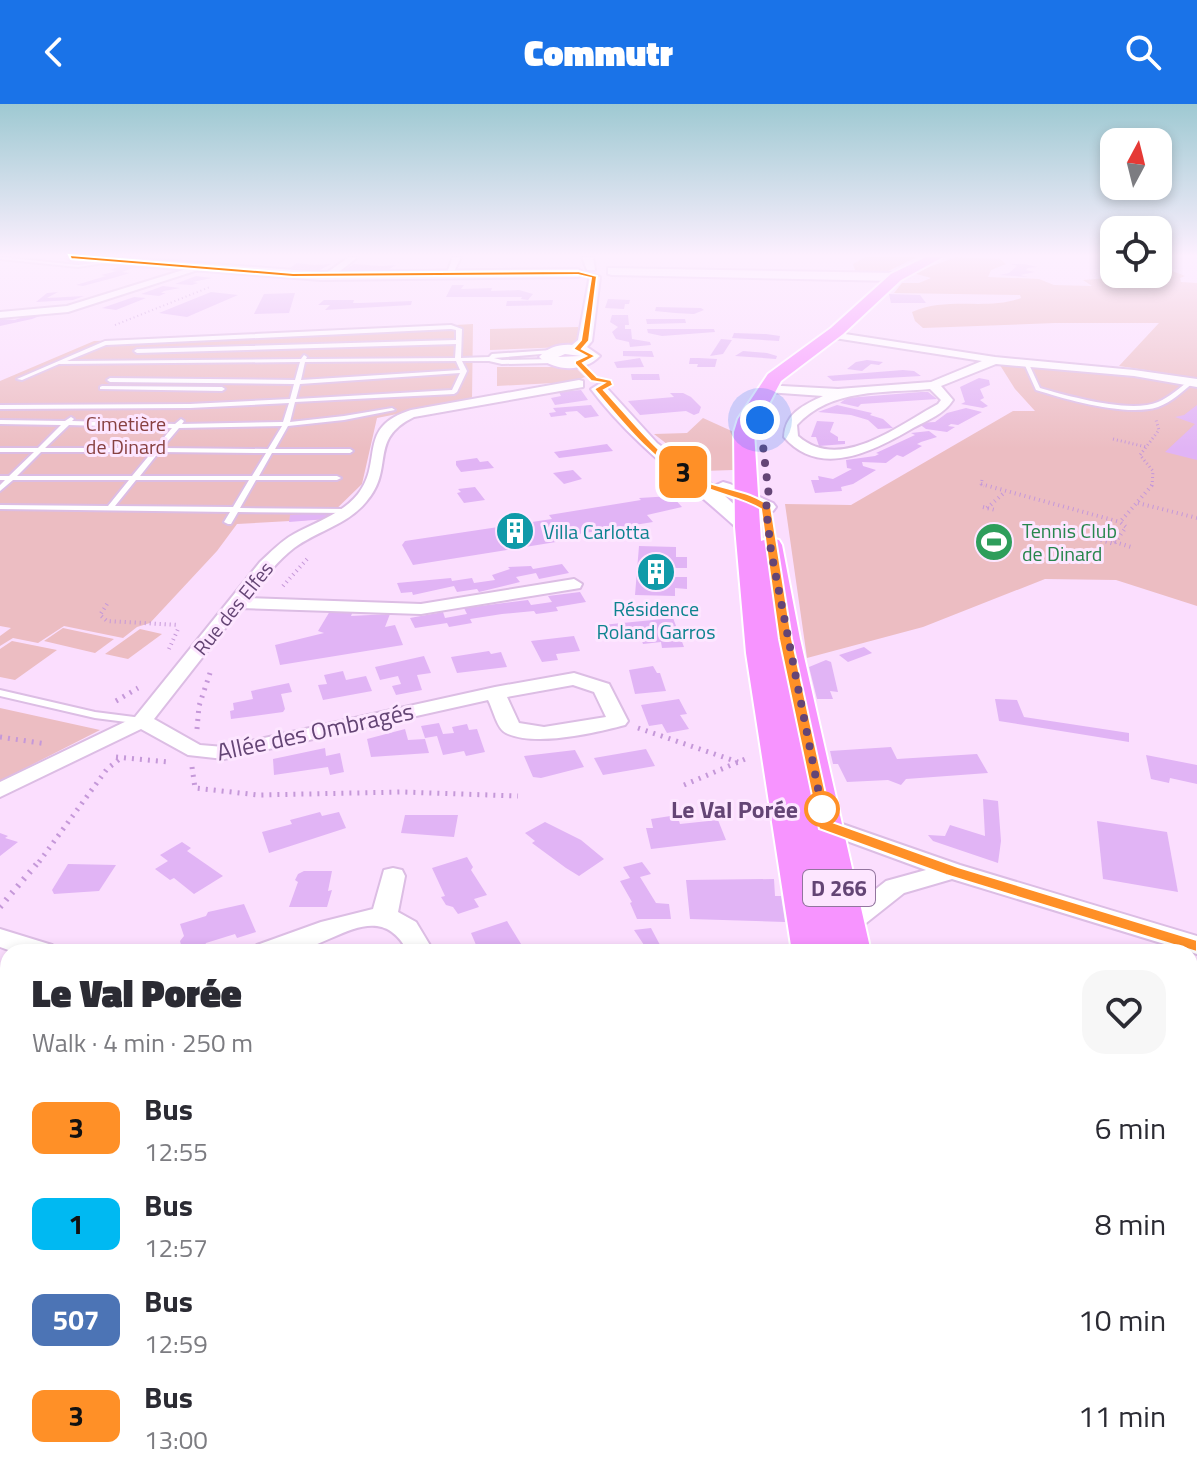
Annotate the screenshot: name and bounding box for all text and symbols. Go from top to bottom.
text: Commutr [524,25,673,80]
icon: back [32,30,76,74]
icon: search [1121,30,1165,74]
north arrow [1100,128,1172,200]
map controls [1100,128,1172,288]
button: locate [1100,216,1172,288]
your location [740,400,780,440]
park label: Cimetière de Dinard [86,408,166,462]
line badge: 3 [657,446,709,498]
text: 3 [675,450,691,493]
building icon: Villa Carlotta [494,510,536,552]
place label: Tennis Club de Dinard [1022,515,1117,569]
place label: Villa Carlotta [543,516,650,547]
sports icon: Tennis Club de Dinard [973,521,1015,563]
building icon: Résidence Roland Garros [635,551,677,593]
street label: Rue des Elfes [185,554,281,662]
place label: Résidence Roland Garros [597,593,715,647]
street label: Allée des Ombragés [213,693,417,769]
place label: Le Val Porée [671,791,798,827]
marker: Le Val Porée [805,792,839,826]
road number: D 266 [803,870,875,906]
text: Le Val Porée [32,964,242,1022]
button: heart [1082,970,1166,1054]
text: Walk · 4 min · 250 m [32,1023,253,1062]
text: Bus [144,1086,193,1132]
text: 6 min [1095,1105,1166,1151]
text: 3 [68,1106,84,1149]
text: 12:55 [144,1132,208,1171]
text: Bus [144,1182,193,1228]
text: 8 min [1095,1201,1166,1247]
text: 1 [68,1202,84,1245]
text: 12:57 [144,1228,208,1267]
text: Bus [144,1278,193,1324]
text: 10 min [1078,1297,1166,1343]
text: 507 [52,1298,100,1341]
text: 12:59 [144,1324,208,1363]
text: Bus [144,1374,193,1420]
text: 11 min [1078,1393,1166,1439]
text: 3 [68,1394,84,1437]
text: 13:00 [144,1420,208,1459]

